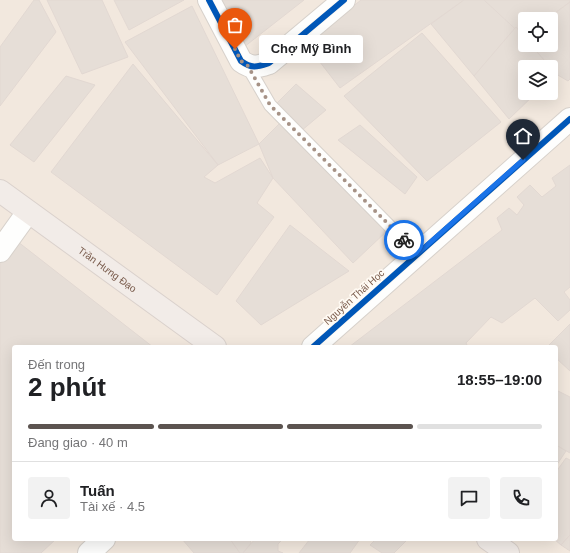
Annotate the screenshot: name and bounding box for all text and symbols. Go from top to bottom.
pin [218,8,252,49]
map controls [518,12,558,100]
button: locate [518,12,558,52]
icon: bag [224,14,246,36]
callout: Chợ Mỹ Bình [259,35,363,63]
text: Chợ Mỹ Bình [271,41,351,56]
button: layers [518,60,558,100]
pin [506,119,540,160]
icon: home [512,125,534,147]
courier [384,220,424,260]
icon: bike [393,229,415,251]
street label: Trần Hưng Đạo [76,244,139,294]
street label: Nguyễn Thái Học [321,266,386,327]
text: Đến trong [28,357,85,372]
text: 18:55–19:00 [457,371,542,388]
text: 2 phút [28,372,106,402]
text: Đang giao · 40 m [28,435,128,450]
button: person [28,477,70,519]
button: chat [448,477,490,519]
button: phone [500,477,542,519]
text: Tuấn [80,482,115,499]
text: Tài xế · 4.5 [80,499,145,514]

